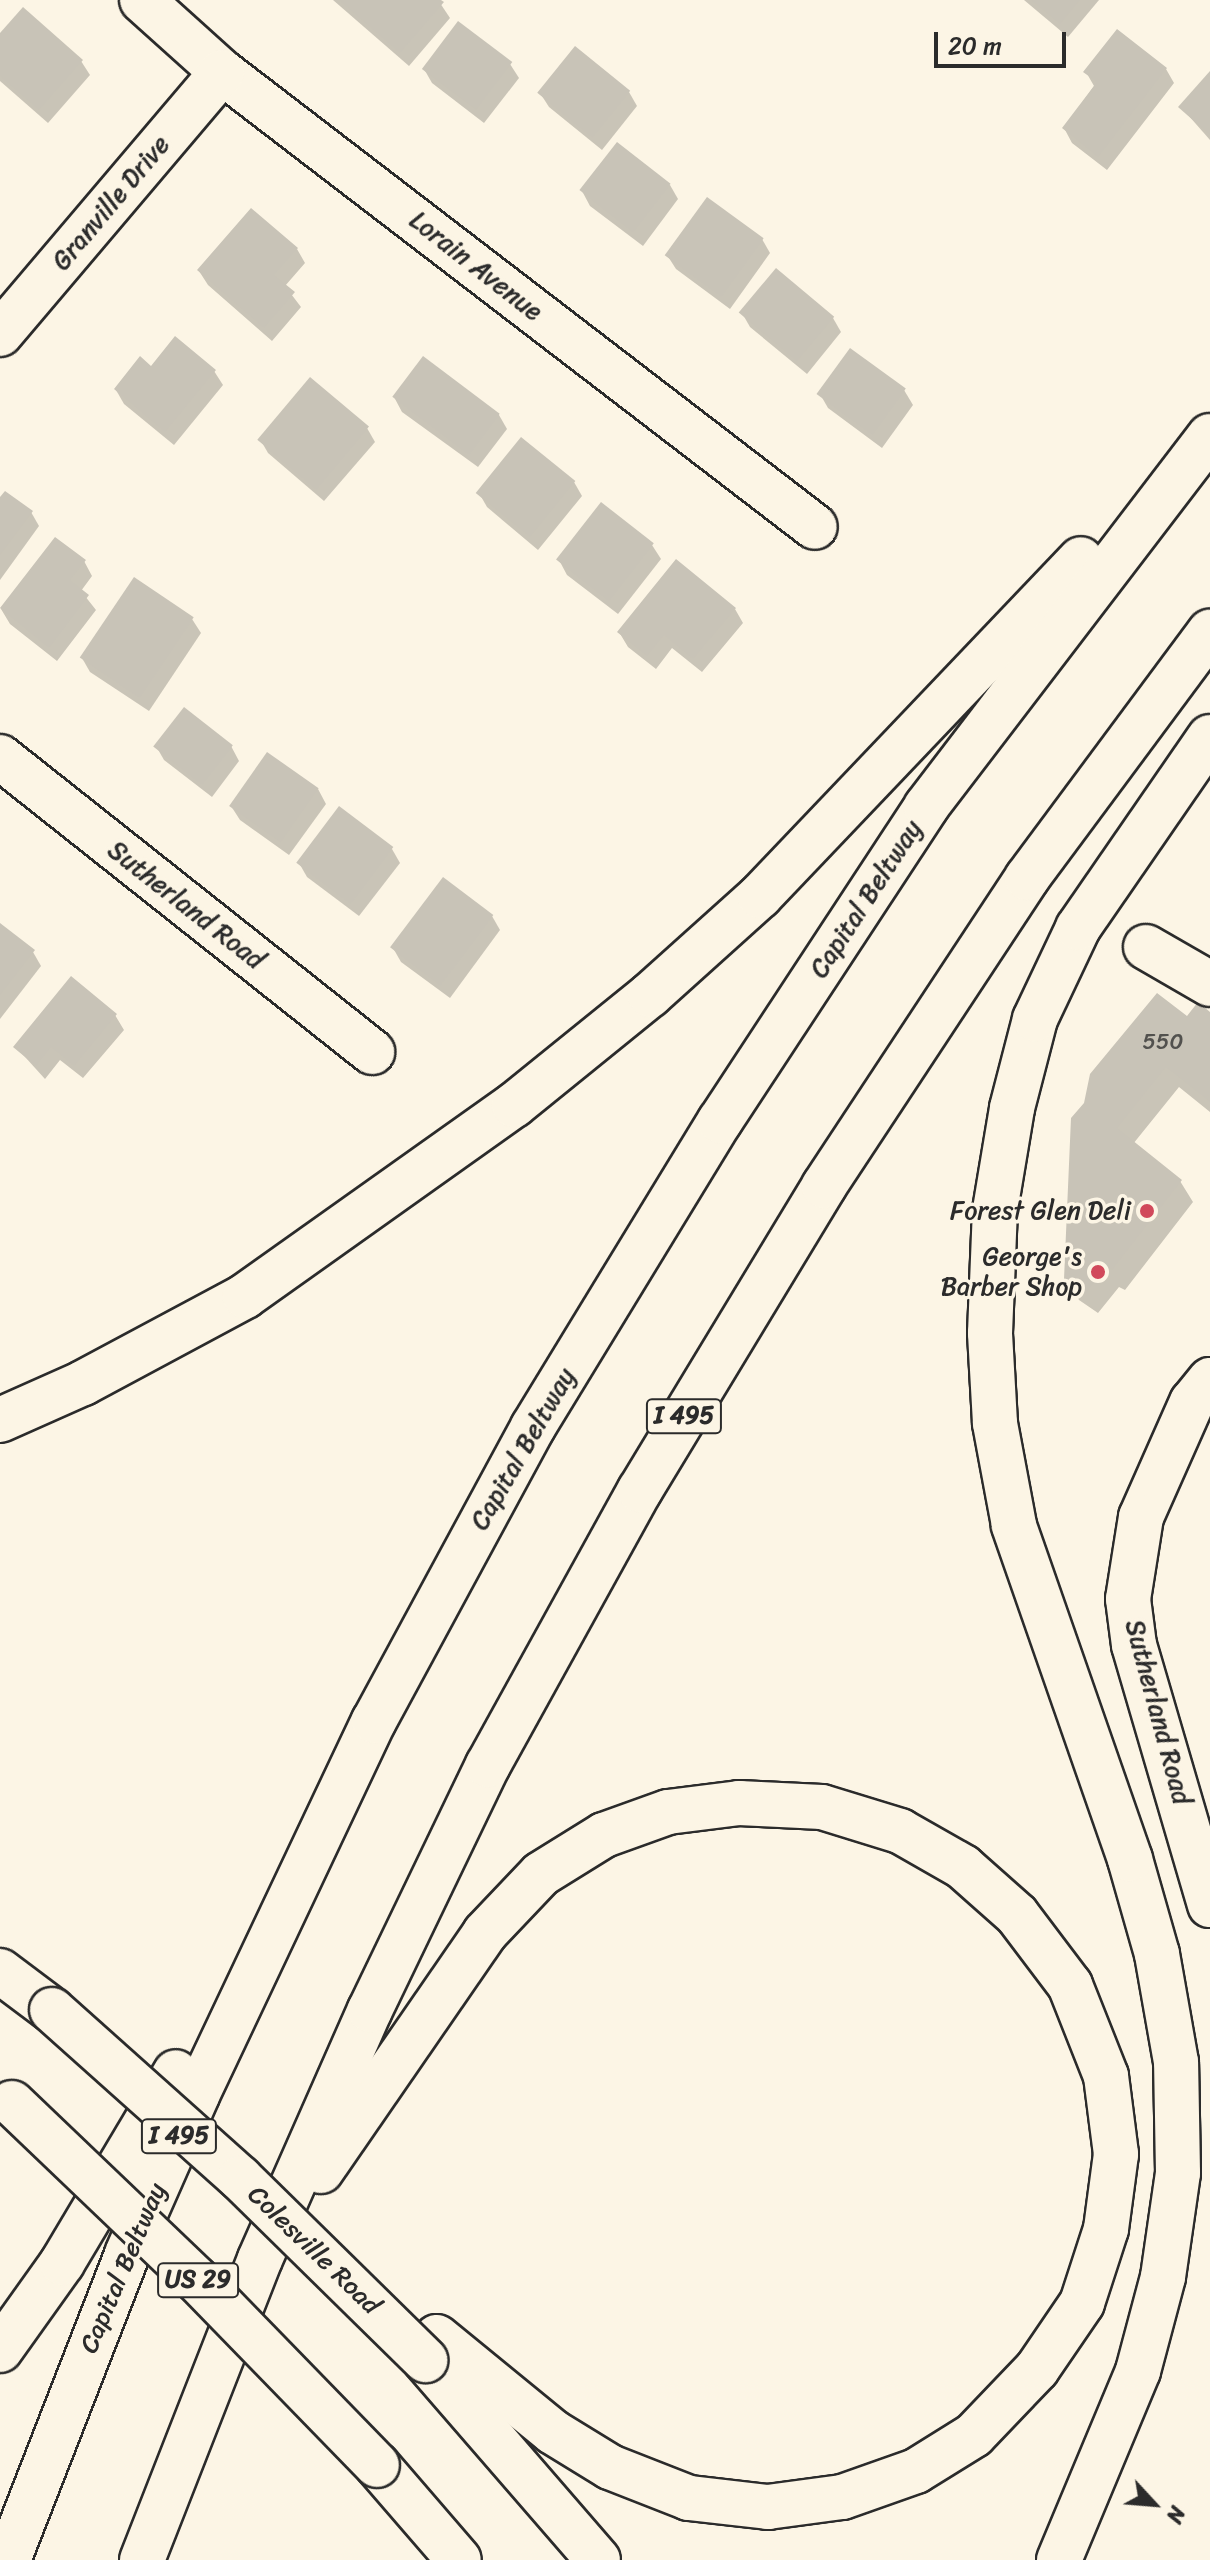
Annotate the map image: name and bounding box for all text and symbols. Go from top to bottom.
scale bar [938,16,1070,66]
text: 20 m [948,25,1002,67]
street label: Granville Drive [46,129,176,277]
street label: Lorain Avenue [403,204,549,328]
street label: Capital Beltway [803,814,929,984]
street label: Sutherland Road [102,834,270,976]
house number: 550 [1143,1029,1183,1055]
place label: Forest Glen Deli [949,1195,1131,1227]
marker: Forest Glen Deli [1138,1202,1156,1220]
place label: George's Barber Shop [940,1241,1082,1302]
marker: George's Barber Shop [1089,1263,1107,1281]
street label: Capital Beltway [464,1362,582,1536]
road number: I 495 [644,1396,724,1436]
street label: Sutherland Road [1118,1616,1198,1808]
road number: I 495 [139,2116,219,2156]
street label: Capital Beltway [73,2178,173,2358]
street label: Colesville Road [241,2179,387,2321]
road number: US 29 [156,2260,240,2300]
north arrow [1114,2464,1194,2544]
text: N [1155,2499,1197,2530]

